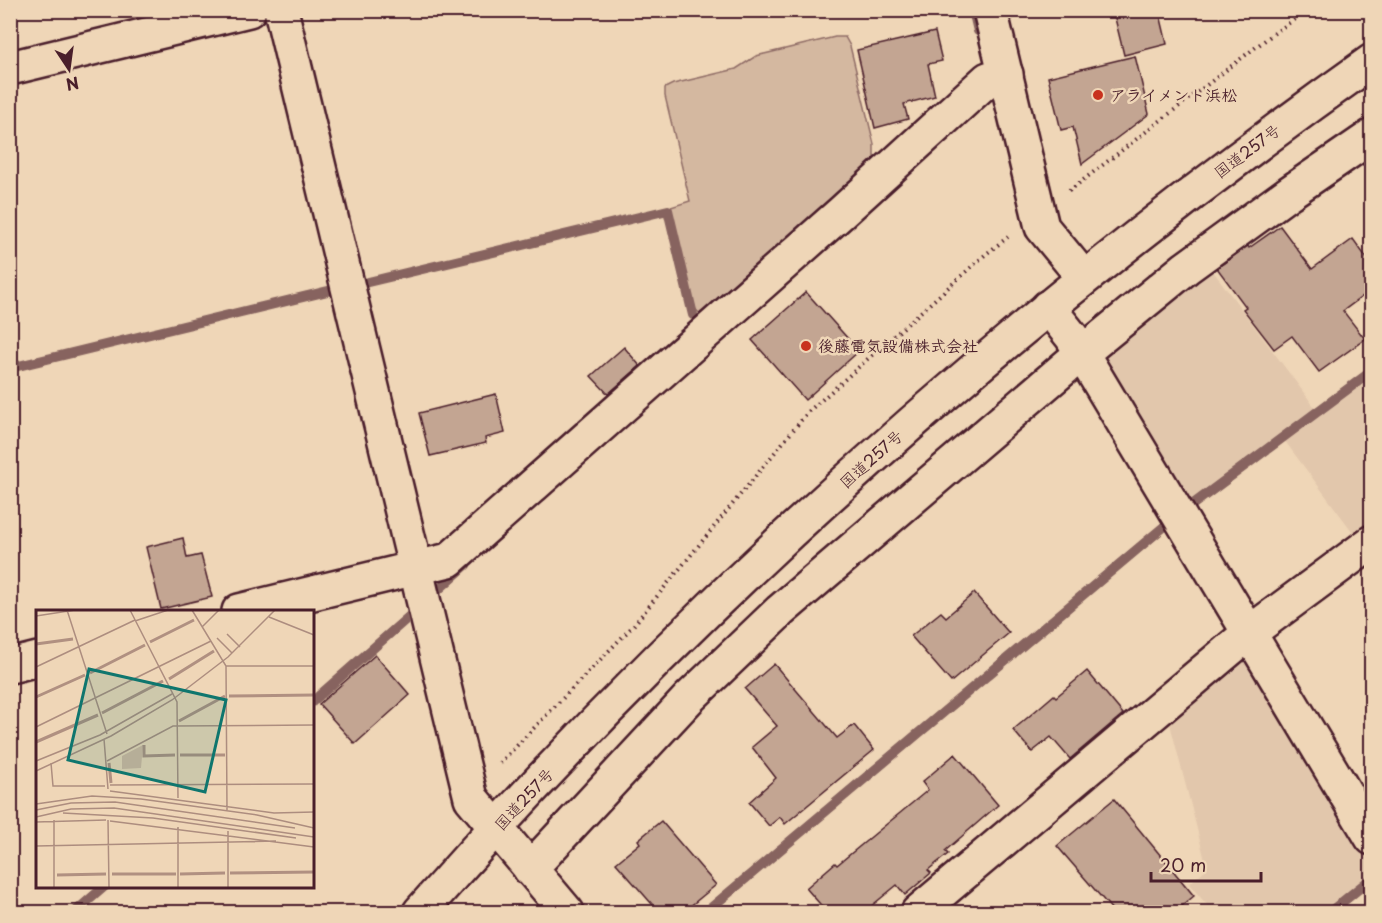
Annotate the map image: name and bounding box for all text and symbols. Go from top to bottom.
north arrow [39,39,99,99]
text: N [64,71,81,98]
place label: アライメント浜松 [1110,82,1237,106]
marker: アライメント浜松 [1091,88,1105,102]
street label: 国道257号 [1208,117,1285,183]
place label: 後藤電気設備株式会社 [818,333,978,357]
marker: 後藤電気設備株式会社 [799,339,813,353]
street label: 国道257号 [833,423,907,493]
inset map [36,610,314,887]
street label: 国道257号 [488,762,559,835]
scale bar [1151,845,1260,883]
text: 20 m [1160,851,1206,878]

